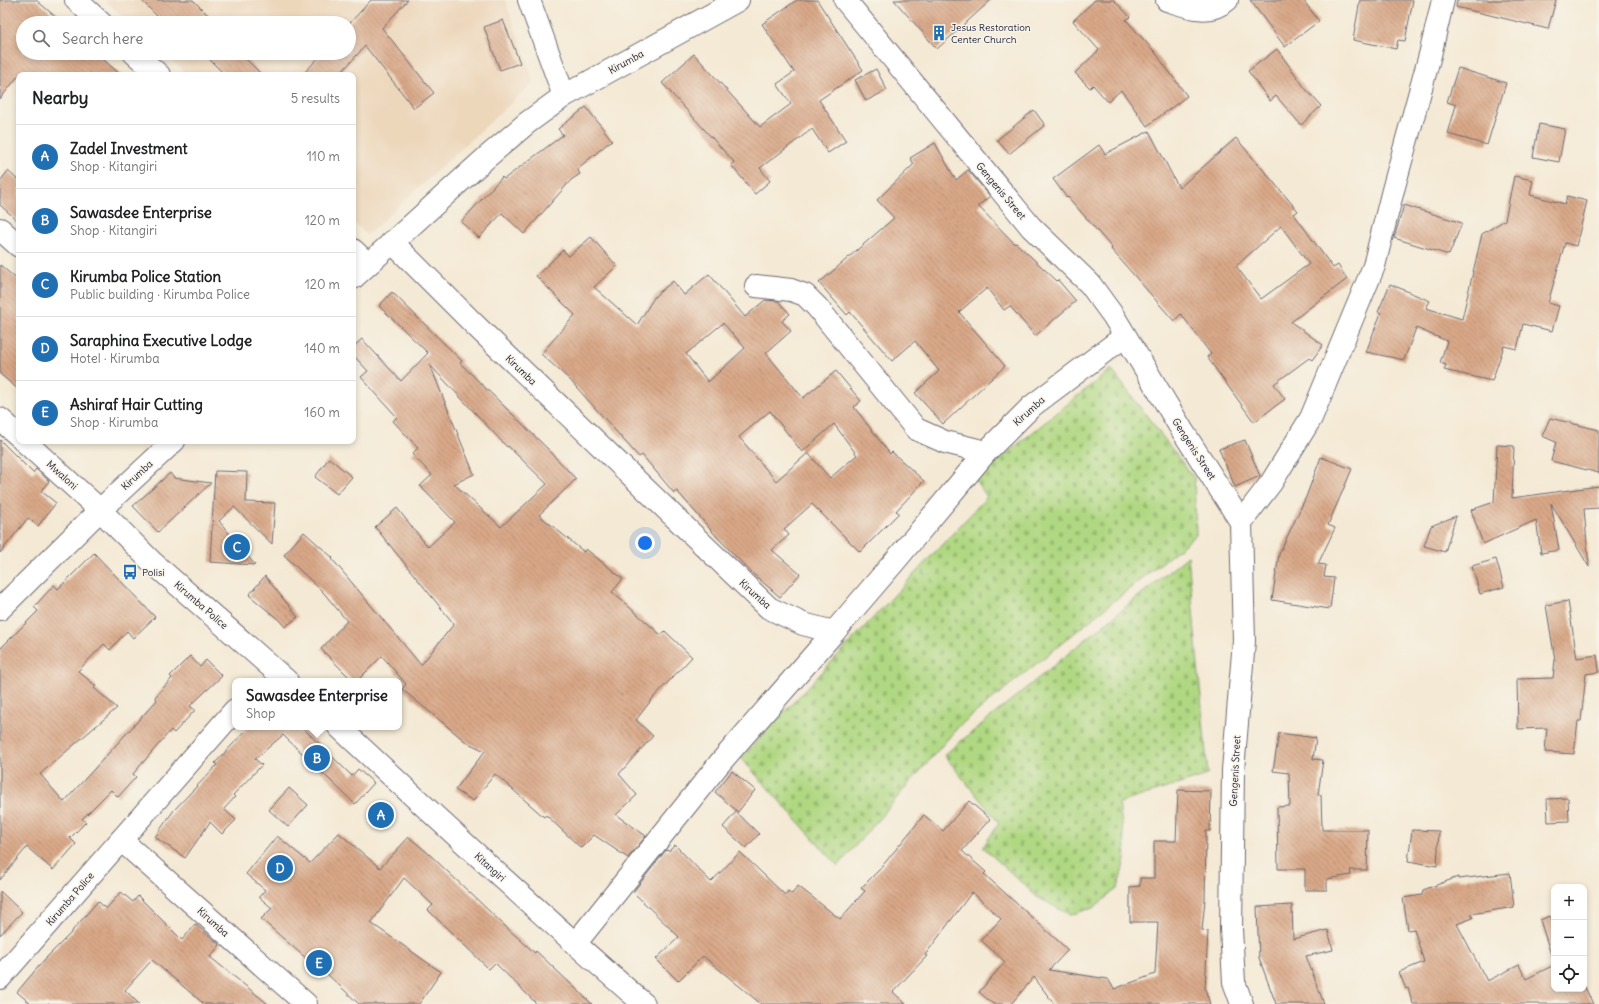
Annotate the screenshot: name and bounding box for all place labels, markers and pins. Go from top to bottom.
place label: Jesus Restoration Center Church [951,21,1031,46]
building icon: Jesus Restoration Center Church [930,24,948,42]
pin: C [224,532,250,562]
bus stop icon: Polisi [121,563,139,581]
place label: Polisi [142,566,165,579]
pin: B [304,743,330,773]
pin: A [368,800,394,830]
pin: D [267,853,293,883]
pin: E [306,948,332,978]

